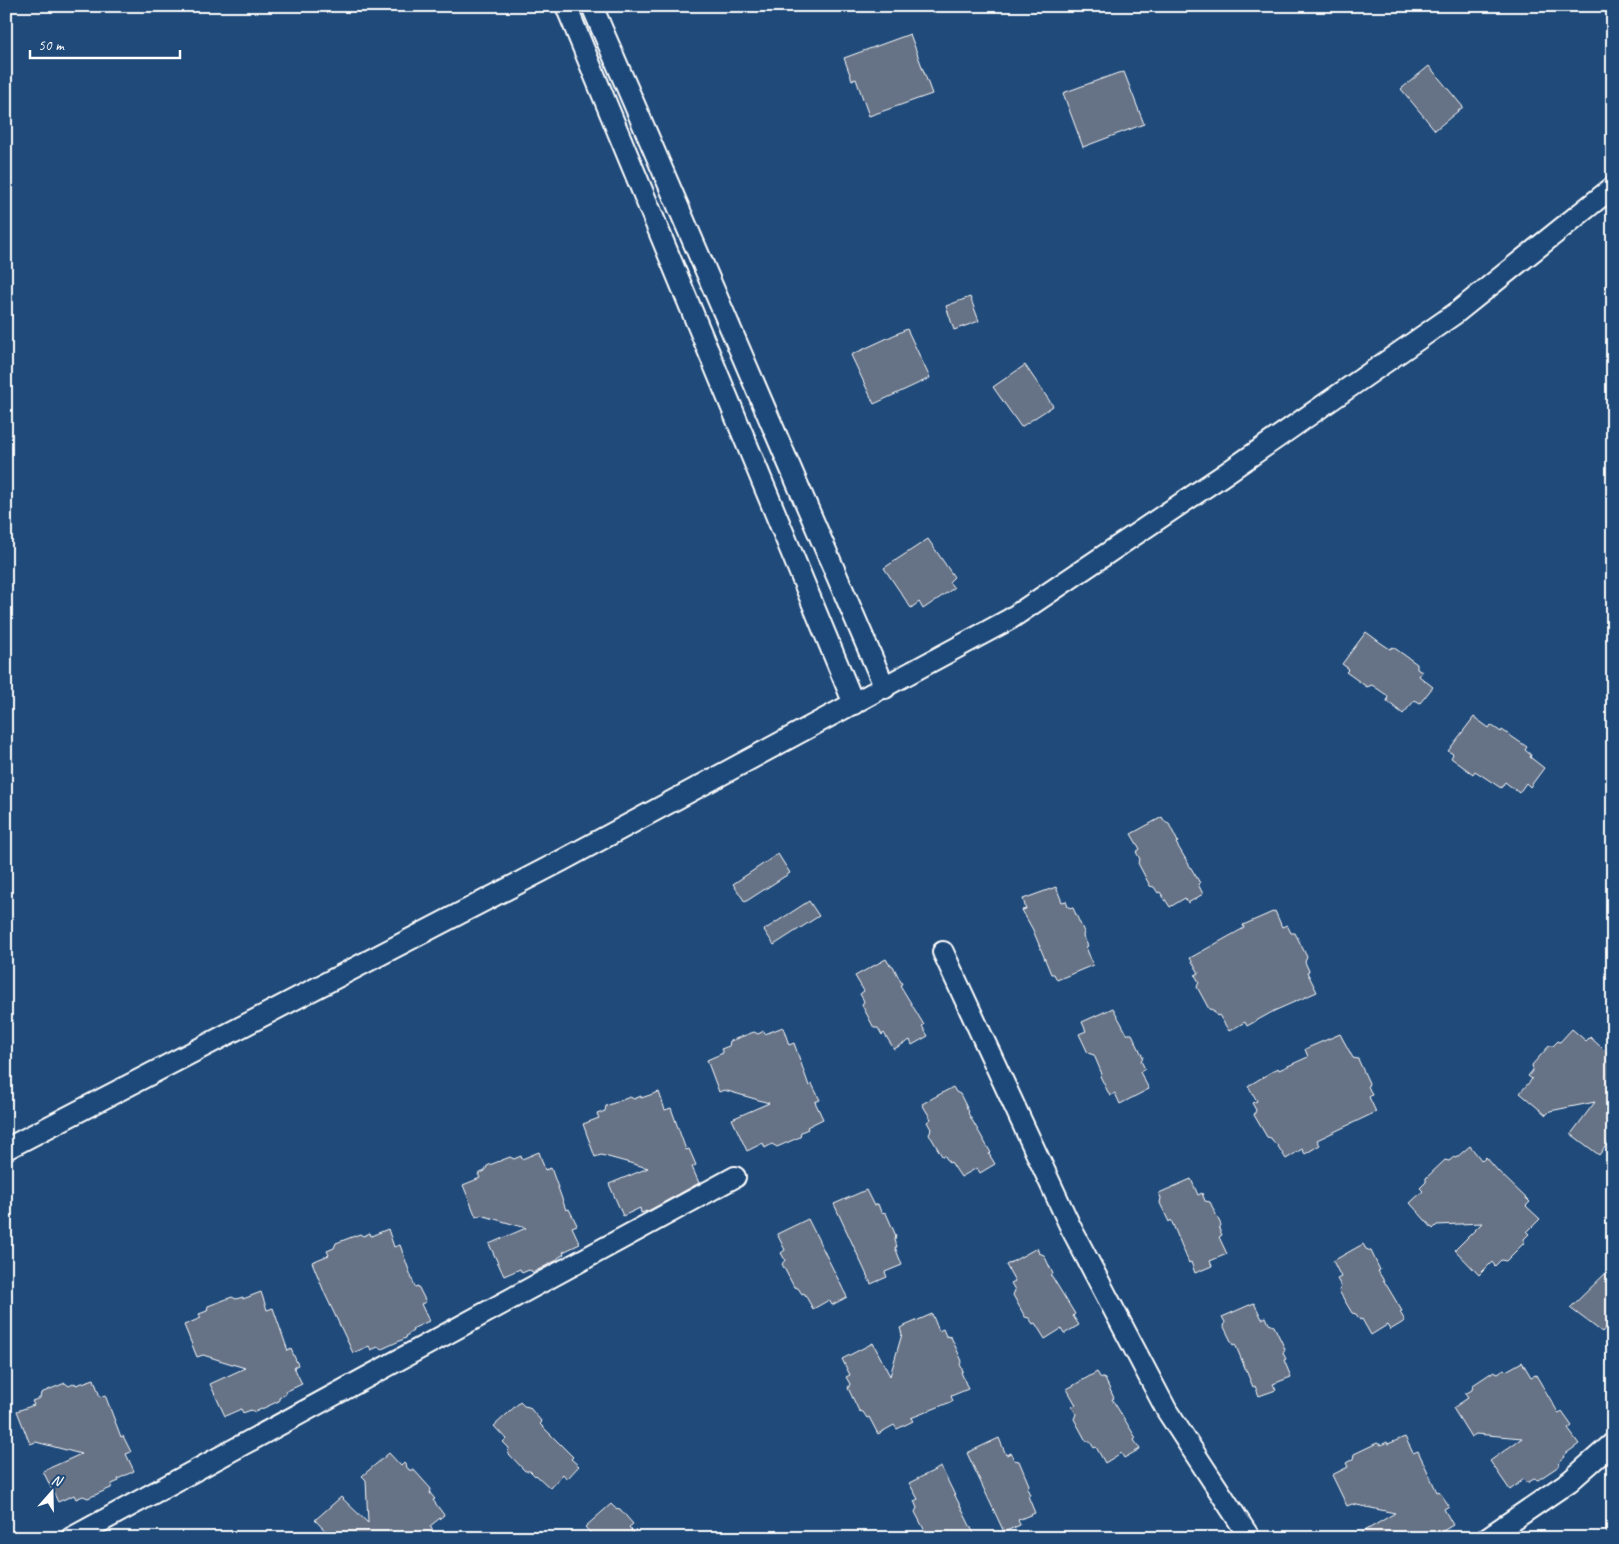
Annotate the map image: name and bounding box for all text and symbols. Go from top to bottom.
scale bar [30,28,180,60]
text: 50 m [38,36,65,55]
north arrow [28,1466,78,1516]
text: N [49,1471,65,1491]

